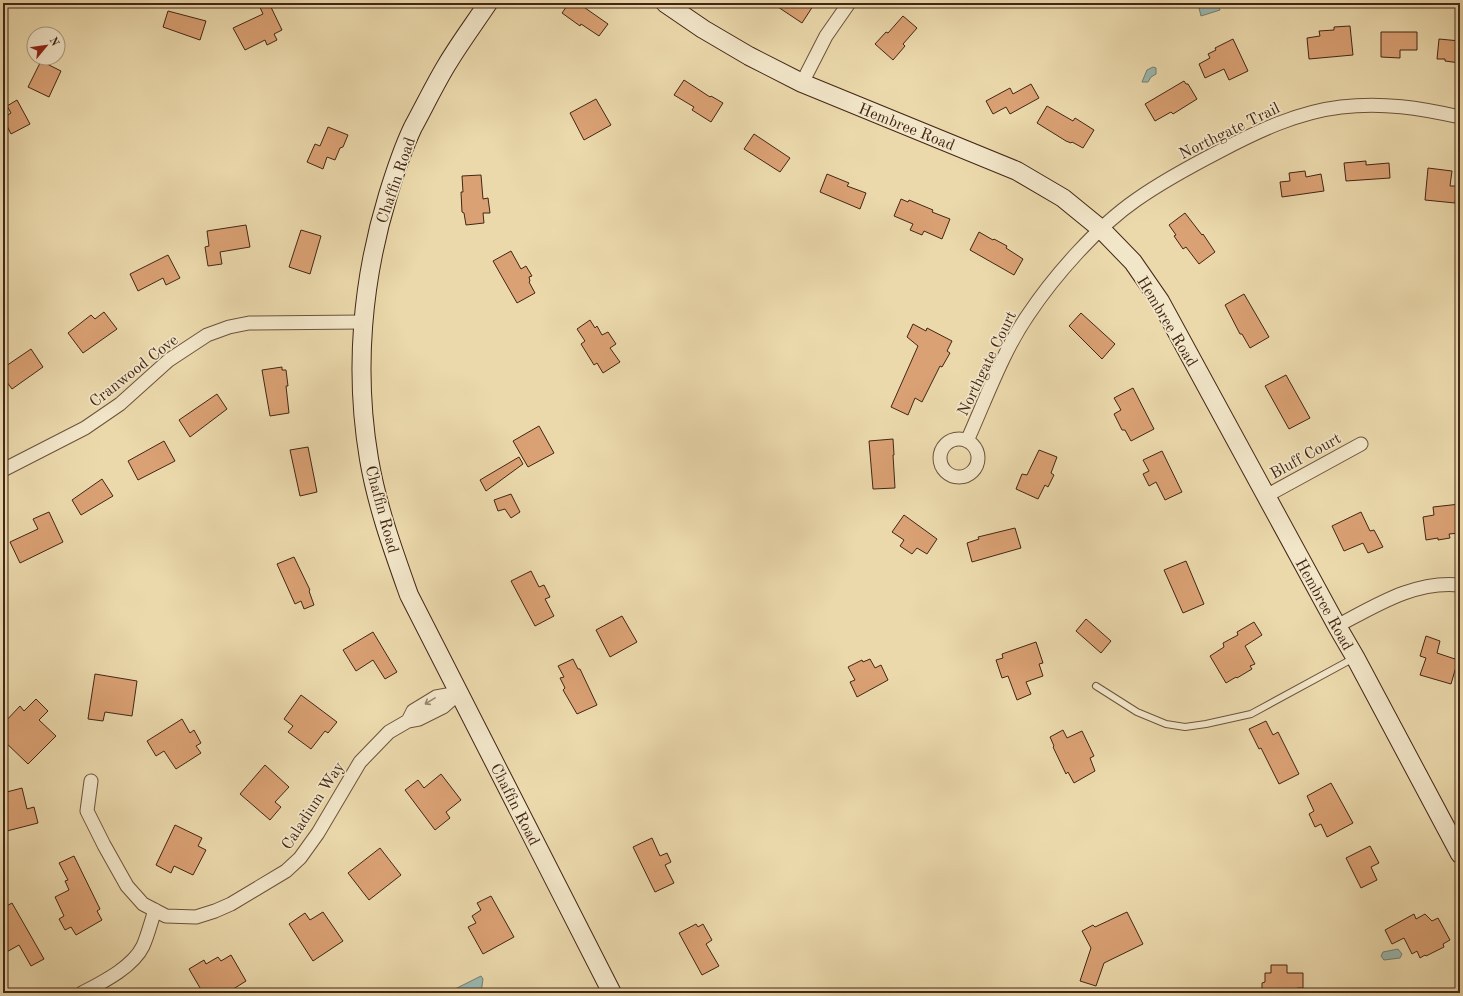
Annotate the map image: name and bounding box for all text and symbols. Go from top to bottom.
north arrow [26,26,66,66]
text: N [47,36,61,49]
street label: Hembree Road [856,101,957,154]
street label: Northgate Trail [1177,101,1283,163]
street label: Chaffin Road [375,136,419,226]
street label: Hembree Road [1133,274,1199,370]
street label: Northgate Court [956,309,1020,419]
street label: Cranwood Cove [87,332,181,411]
street label: Bluff Court [1268,431,1344,483]
street label: Chaffin Road [362,464,400,555]
street label: Hembree Road [1291,556,1355,654]
one-way arrow [424,697,436,705]
street label: Caladium Way [279,759,348,853]
street label: Chaffin Road [487,761,542,849]

